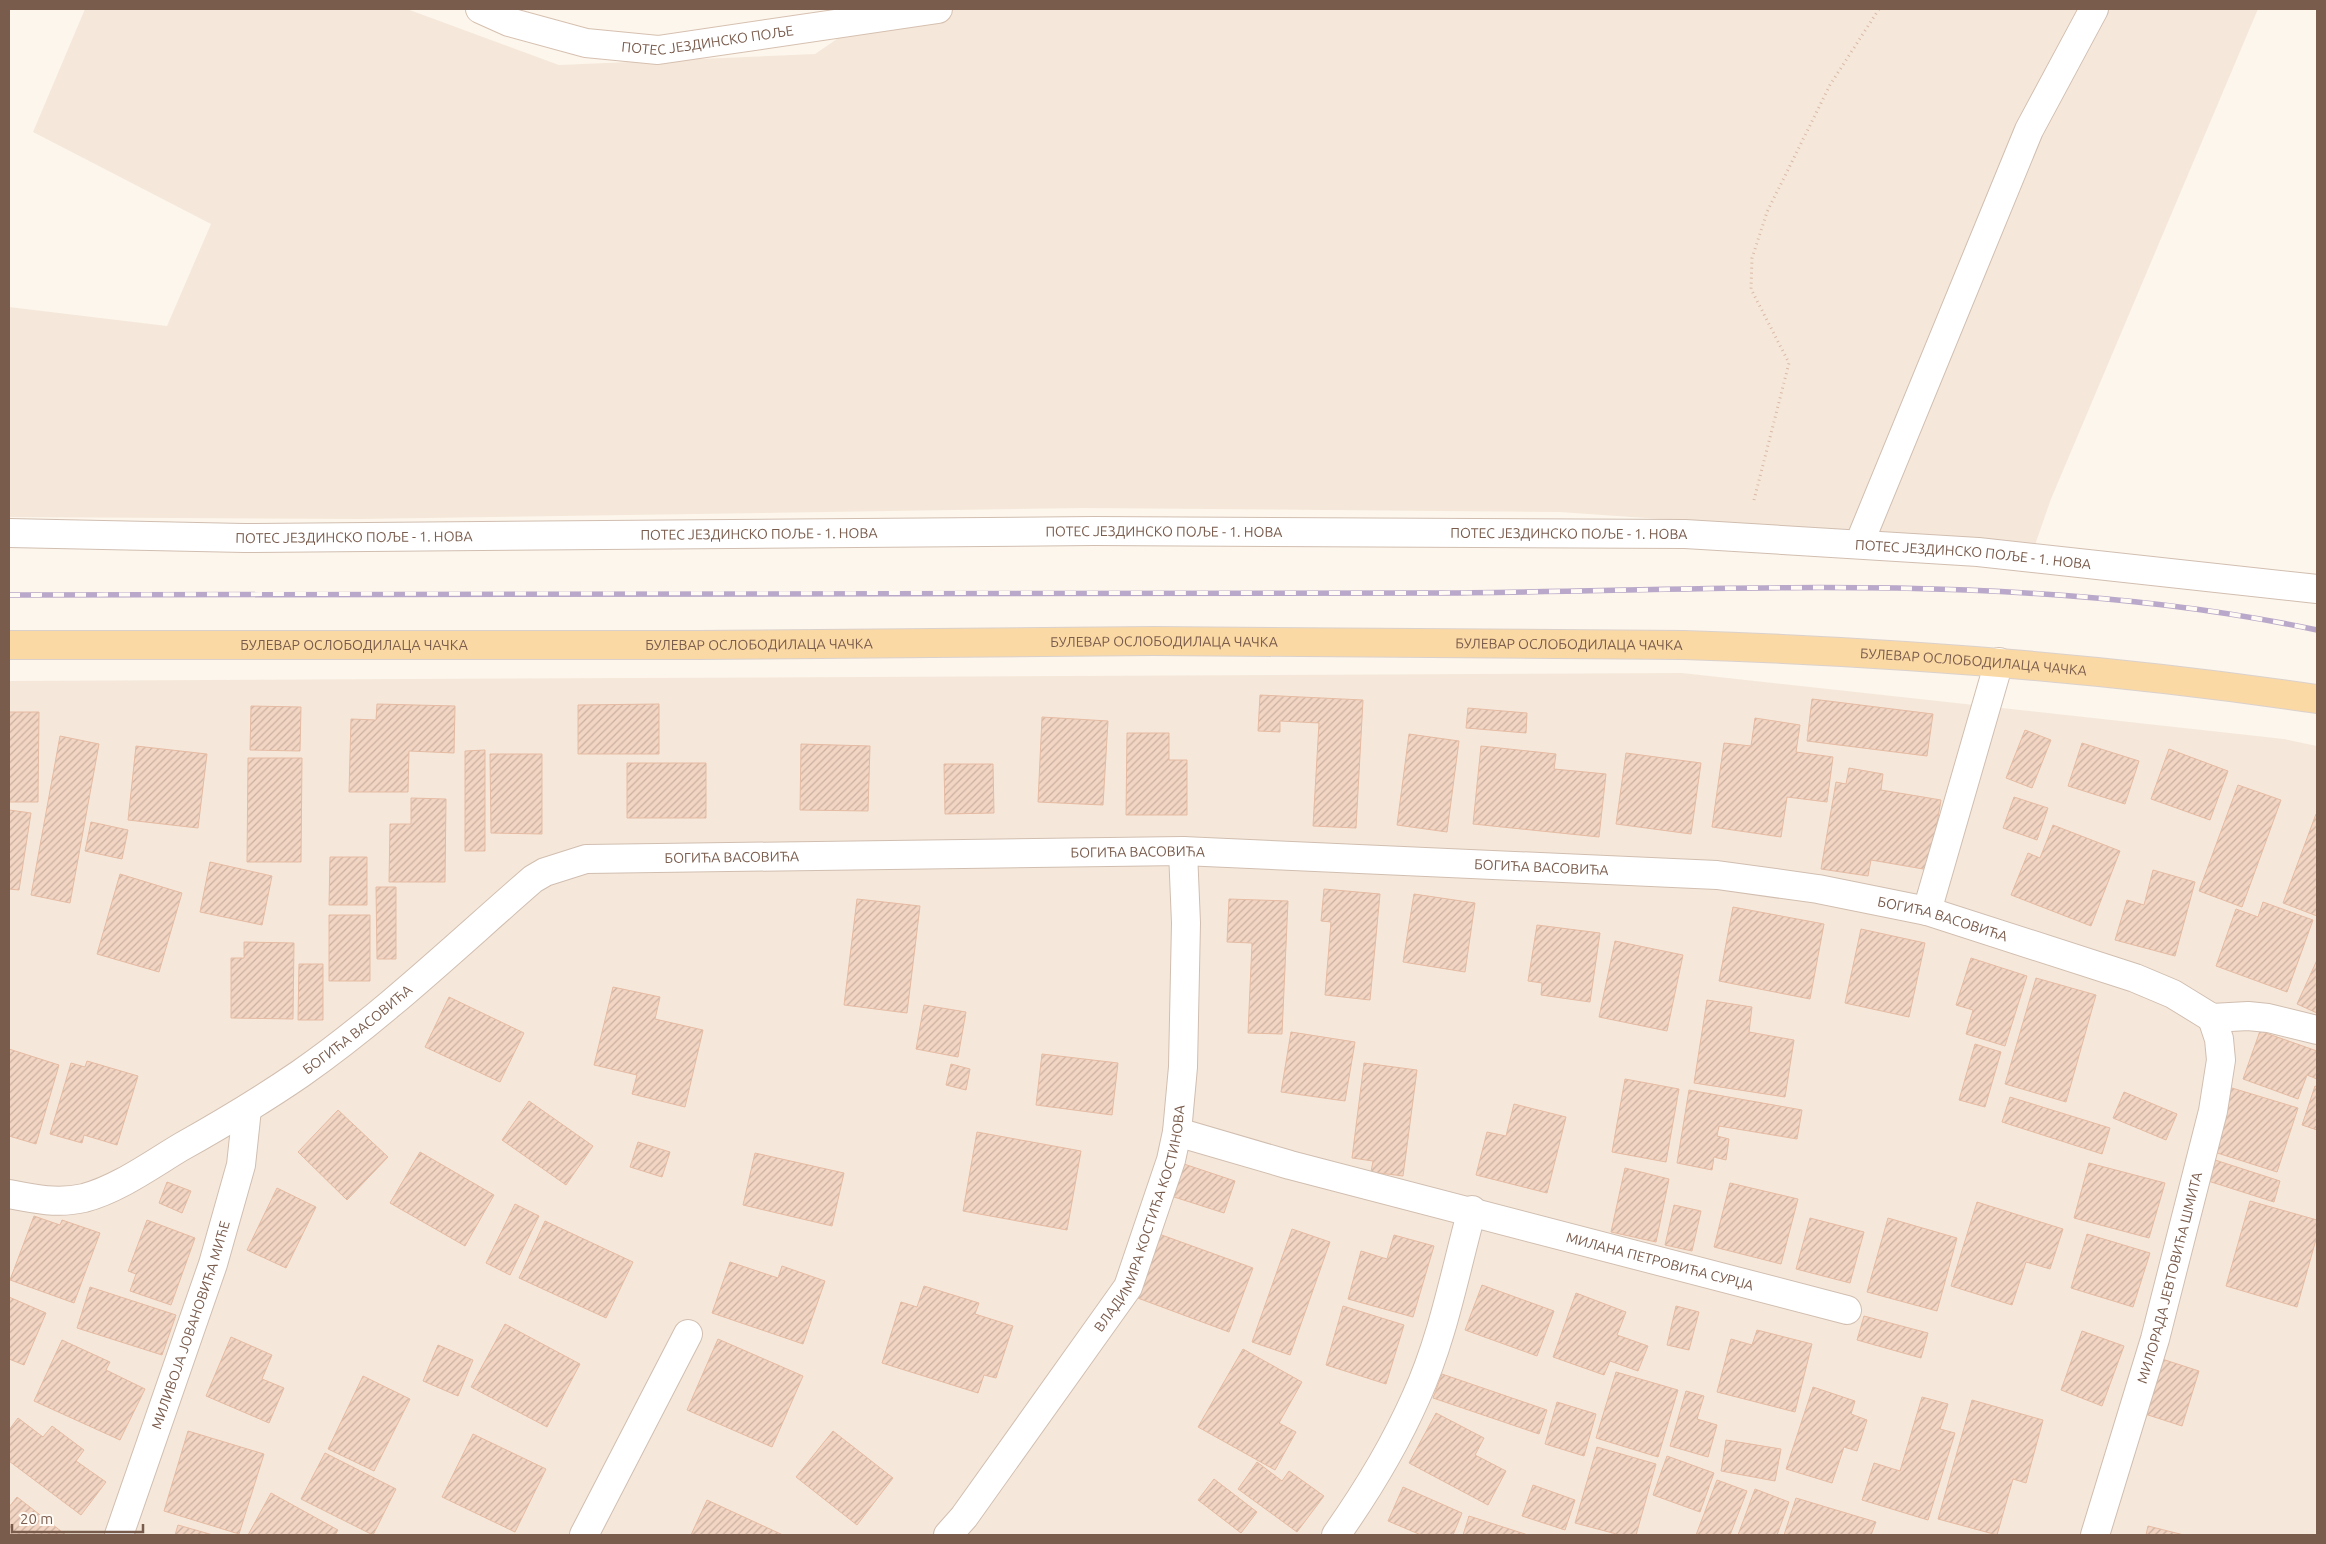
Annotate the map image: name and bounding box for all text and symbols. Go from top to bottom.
street label: ПОТЕС ЈЕЗДИНСКО ПОЉЕ [621,22,795,58]
street label: ПОТЕС ЈЕЗДИНСКО ПОЉЕ - 1. НОВА [1045,523,1282,540]
street label: ПОТЕС ЈЕЗДИНСКО ПОЉЕ - 1. НОВА [640,525,878,543]
street label: ПОТЕС ЈЕЗДИНСКО ПОЉЕ - 1. НОВА [1450,525,1687,542]
street label: ПОТЕС ЈЕЗДИНСКО ПОЉЕ - 1. НОВА [235,528,473,546]
street label: ПОТЕС ЈЕЗДИНСКО ПОЉЕ - 1. НОВА [1855,536,2092,572]
street label: БУЛЕВАР ОСЛОБОДИЛАЦА ЧАЧКА [1050,633,1278,650]
street label: БУЛЕВАР ОСЛОБОДИЛАЦА ЧАЧКА [645,635,873,653]
street label: БУЛЕВАР ОСЛОБОДИЛАЦА ЧАЧКА [1455,635,1683,653]
street label: БУЛЕВАР ОСЛОБОДИЛАЦА ЧАЧКА [240,637,468,653]
street label: БУЛЕВАР ОСЛОБОДИЛАЦА ЧАЧКА [1860,645,2088,679]
street label: БОГИЋА ВАСОВИЋА [1070,843,1205,861]
street label: БОГИЋА ВАСОВИЋА [664,848,799,866]
street label: БОГИЋА ВАСОВИЋА [1474,856,1609,878]
street label: БОГИЋА ВАСОВИЋА [1876,893,2010,944]
street label: БОГИЋА ВАСОВИЋА [300,981,415,1077]
street label: ВЛАДИМИРА КОСТИЋА КОСТИНОВА [1091,1104,1187,1335]
street label: МИЛОРАДА ЈЕВТОВИЋА ШМИТА [2134,1170,2205,1385]
street label: МИЛИВОЈА ЈОВАНОВИЋА МИЋЕ [148,1219,233,1431]
street label: МИЛАНА ПЕТРОВИЋА СУРЏА [1564,1229,1755,1293]
scale bar [12,1502,144,1534]
text: 20 m [20,1510,53,1527]

